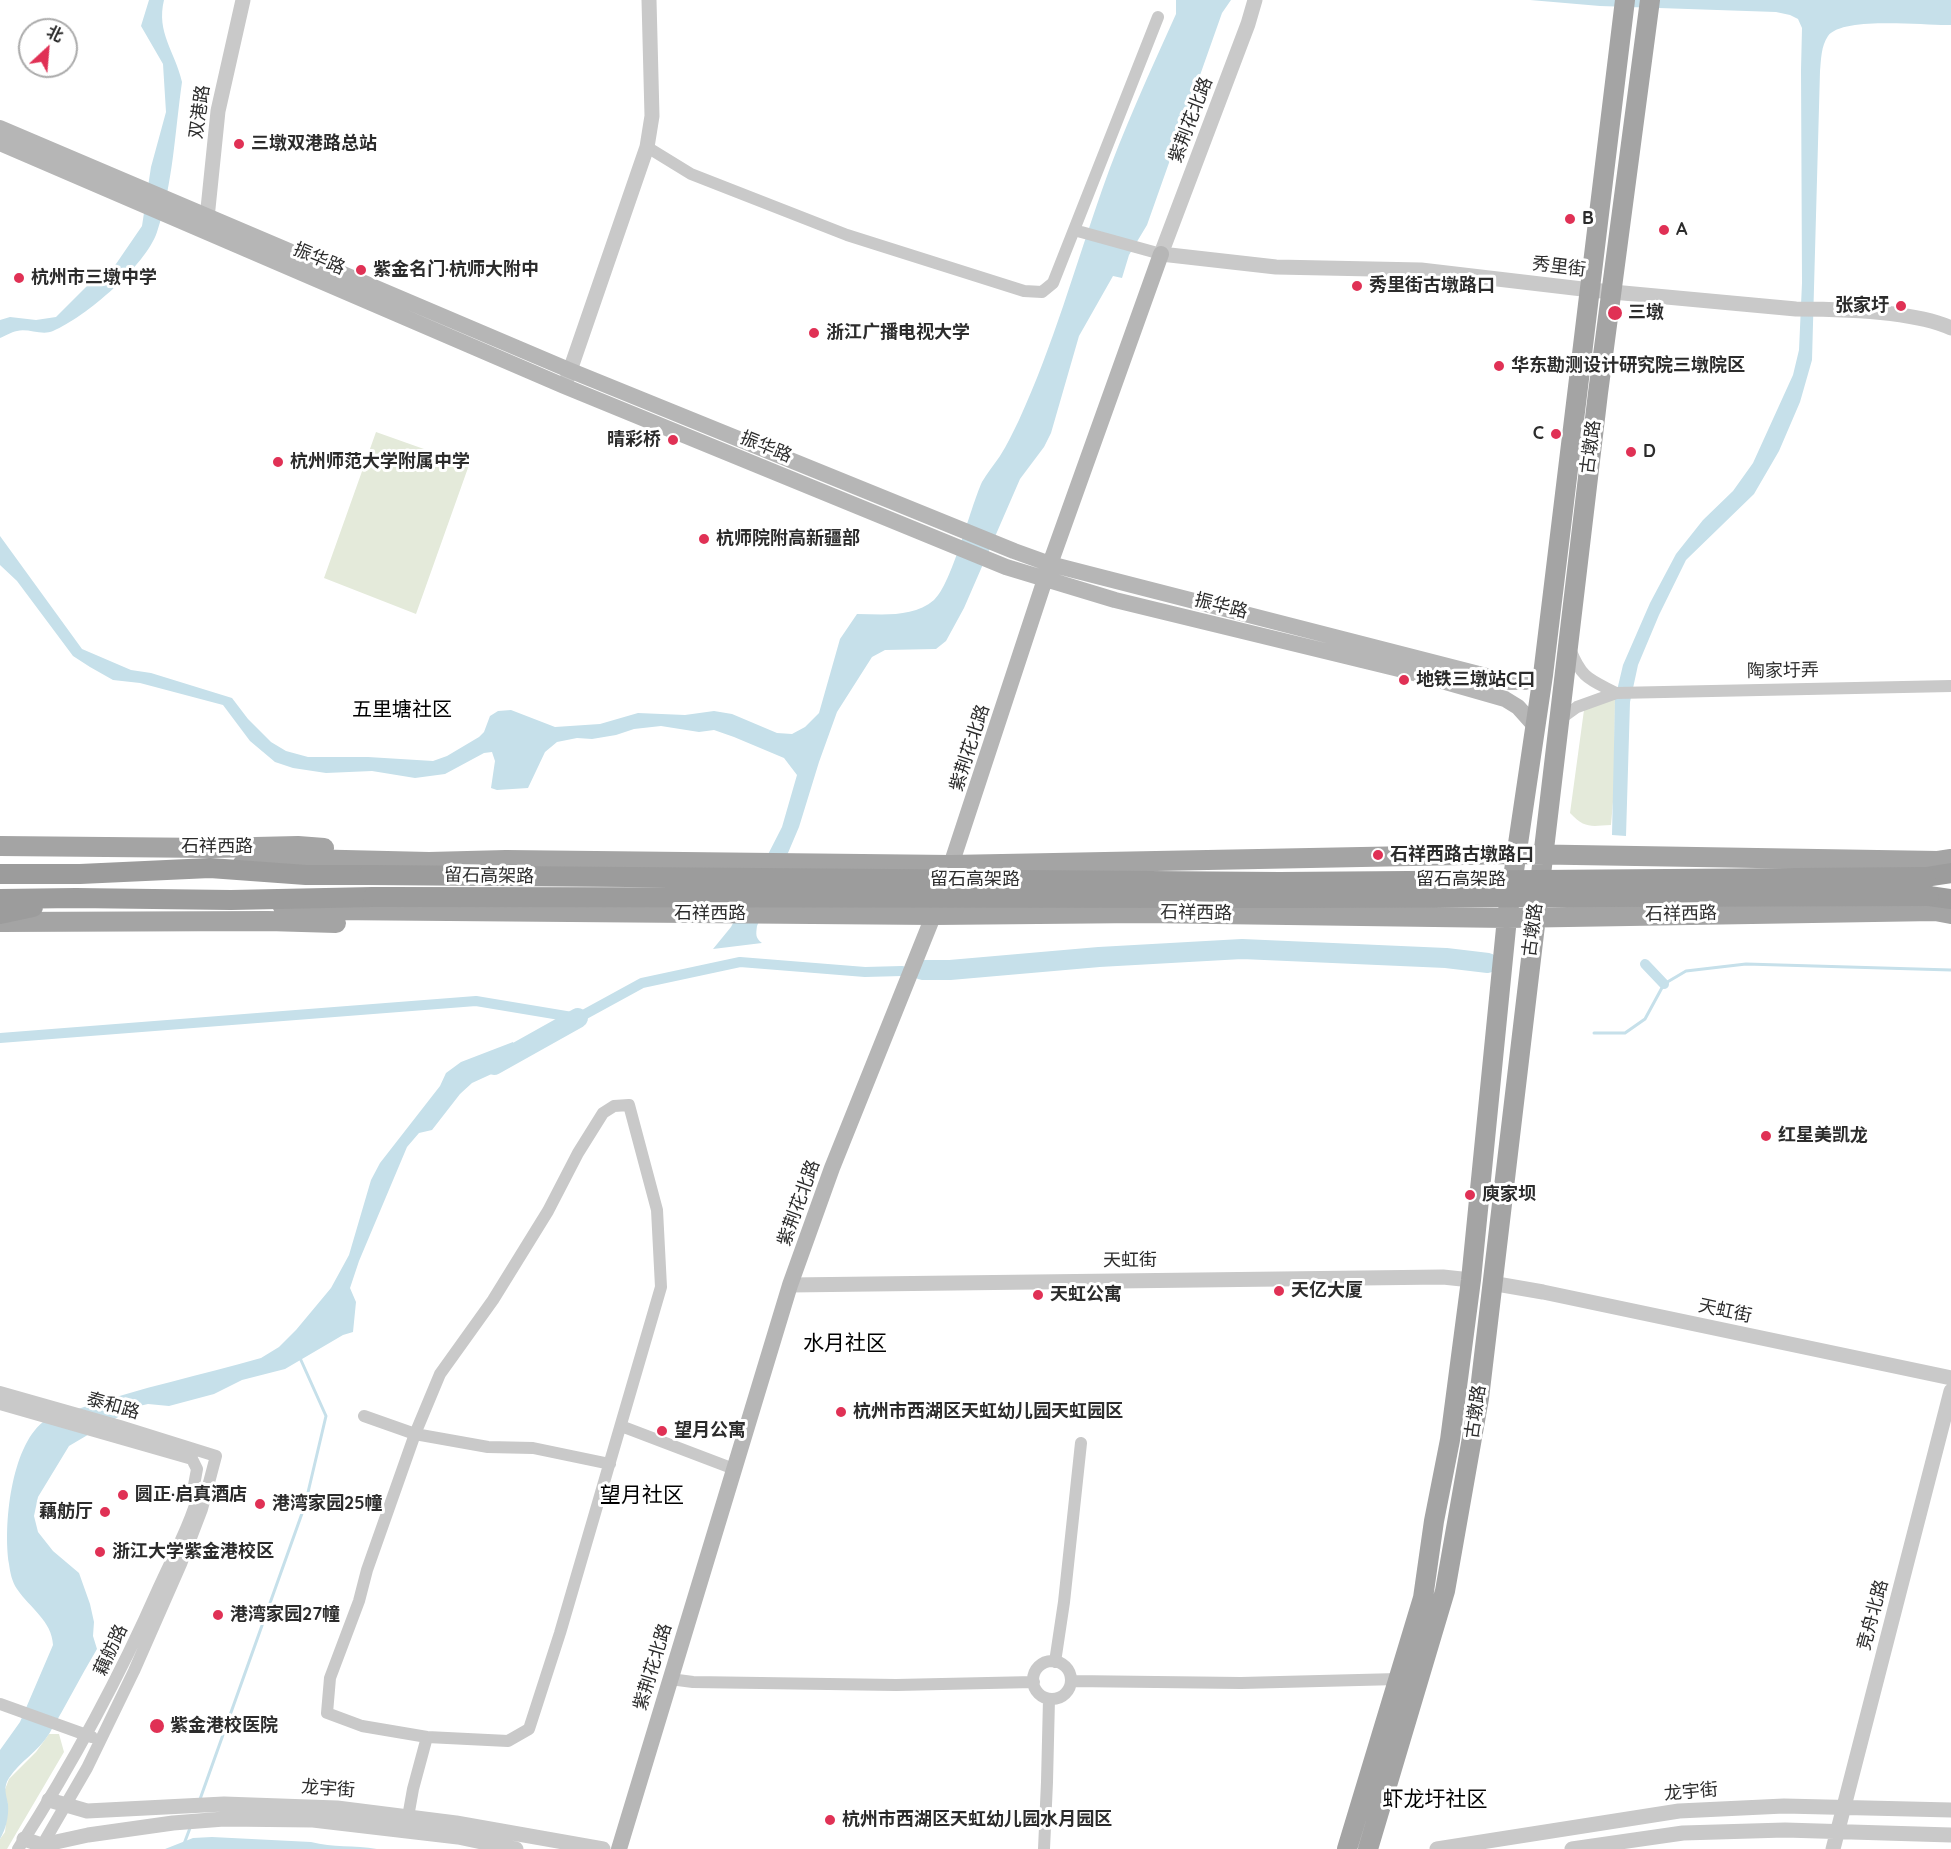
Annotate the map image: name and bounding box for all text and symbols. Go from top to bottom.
north arrow [18,18,78,78]
text: 北 [43,21,67,46]
street label: 紫荆花北路 [1165,74,1217,166]
street label: 双港路 [186,84,214,140]
place label: 三墩双港路总站 [251,133,377,155]
marker: 三墩双港路总站 [232,137,246,151]
place label: B [1582,208,1594,230]
marker: B [1563,212,1577,226]
place label: A [1676,219,1688,241]
marker: A [1657,223,1671,237]
street label: 振华路 [290,239,348,279]
street label: 秀里街 [1531,253,1587,281]
place label: 紫金名门·杭师大附中 [373,259,539,281]
marker: 紫金名门·杭师大附中 [354,263,368,277]
place label: 杭州市三墩中学 [31,267,157,289]
marker: 杭州市三墩中学 [12,271,26,285]
place label: 秀里街古墩路口 [1369,275,1495,297]
marker: 秀里街古墩路口 [1350,279,1364,293]
place label: 张家圩 [1835,295,1889,317]
marker: 张家圩 [1894,299,1908,313]
place label: 三墩 [1628,302,1664,324]
marker: 三墩 [1606,304,1624,322]
place label: 浙江广播电视大学 [826,322,970,344]
marker: 浙江广播电视大学 [807,326,821,340]
place label: 华东勘测设计研究院三墩院区 [1511,355,1745,377]
marker: 华东勘测设计研究院三墩院区 [1492,359,1506,373]
street label: 古墩路 [1577,419,1605,475]
place label: C [1533,423,1544,445]
street label: 振华路 [737,427,795,467]
marker: C [1549,427,1563,441]
place label: 晴彩桥 [607,429,661,451]
marker: 晴彩桥 [666,433,680,447]
place label: D [1643,441,1656,463]
marker: D [1624,445,1638,459]
place label: 杭州师范大学附属中学 [290,451,470,473]
marker: 杭州师范大学附属中学 [271,455,285,469]
place label: 杭师院附高新疆部 [716,528,860,550]
marker: 杭师院附高新疆部 [697,532,711,546]
street label: 振华路 [1192,589,1250,623]
street label: 陶家圩弄 [1747,660,1819,682]
place label: 地铁三墩站C口 [1416,669,1535,691]
marker: 地铁三墩站C口 [1397,673,1411,687]
district label: 五里塘社区 [352,698,452,722]
street label: 紫荆花北路 [946,702,994,794]
street label: 石祥西路 [181,836,253,858]
place label: 石祥西路古墩路口 [1390,844,1534,866]
marker: 石祥西路古墩路口 [1371,848,1385,862]
street label: 留石高架路 [444,864,534,888]
street label: 留石高架路 [930,869,1020,891]
street label: 留石高架路 [1416,869,1506,891]
street label: 石祥西路 [1160,902,1232,924]
street label: 古墩路 [1519,902,1547,958]
street label: 石祥西路 [674,903,746,925]
street label: 石祥西路 [1645,903,1717,925]
place label: 红星美凯龙 [1778,1125,1868,1147]
marker: 红星美凯龙 [1759,1129,1773,1143]
street label: 紫荆花北路 [773,1157,825,1249]
place label: 庾家坝 [1482,1184,1536,1206]
marker: 庾家坝 [1463,1188,1477,1202]
street label: 天虹街 [1103,1250,1157,1272]
place label: 天亿大厦 [1291,1280,1363,1302]
place label: 天虹公寓 [1050,1284,1122,1306]
marker: 天亿大厦 [1272,1284,1286,1298]
marker: 天虹公寓 [1031,1288,1045,1302]
street label: 天虹街 [1696,1295,1754,1327]
district label: 水月社区 [803,1331,887,1357]
street label: 古墩路 [1462,1384,1490,1440]
street label: 泰和路 [84,1388,142,1424]
place label: 杭州市西湖区天虹幼儿园天虹园区 [853,1401,1123,1423]
marker: 杭州市西湖区天虹幼儿园天虹园区 [834,1405,848,1419]
place label: 望月公寓 [674,1420,746,1442]
marker: 望月公寓 [655,1424,669,1438]
district label: 望月社区 [600,1483,684,1509]
place label: 圆正·启真酒店 [135,1484,247,1506]
marker: 圆正·启真酒店 [116,1488,130,1502]
place label: 港湾家园25幢 [272,1493,383,1515]
marker: 港湾家园25幢 [253,1497,267,1511]
place label: 藕舫厅 [39,1501,93,1523]
marker: 藕舫厅 [98,1505,112,1519]
place label: 浙江大学紫金港校区 [112,1541,274,1563]
marker: 浙江大学紫金港校区 [93,1545,107,1559]
street label: 竞舟北路 [1853,1577,1893,1653]
place label: 港湾家园27幢 [230,1604,340,1626]
marker: 港湾家园27幢 [211,1608,225,1622]
street label: 藕舫路 [90,1621,132,1679]
street label: 紫荆花北路 [630,1621,676,1713]
place label: 紫金港校医院 [170,1715,278,1737]
marker: 紫金港校医院 [148,1717,166,1735]
street label: 龙宇街 [300,1776,356,1802]
street label: 龙宇街 [1663,1779,1719,1805]
district label: 虾龙圩社区 [1383,1787,1487,1813]
place label: 杭州市西湖区天虹幼儿园水月园区 [842,1809,1112,1831]
marker: 杭州市西湖区天虹幼儿园水月园区 [823,1813,837,1827]

